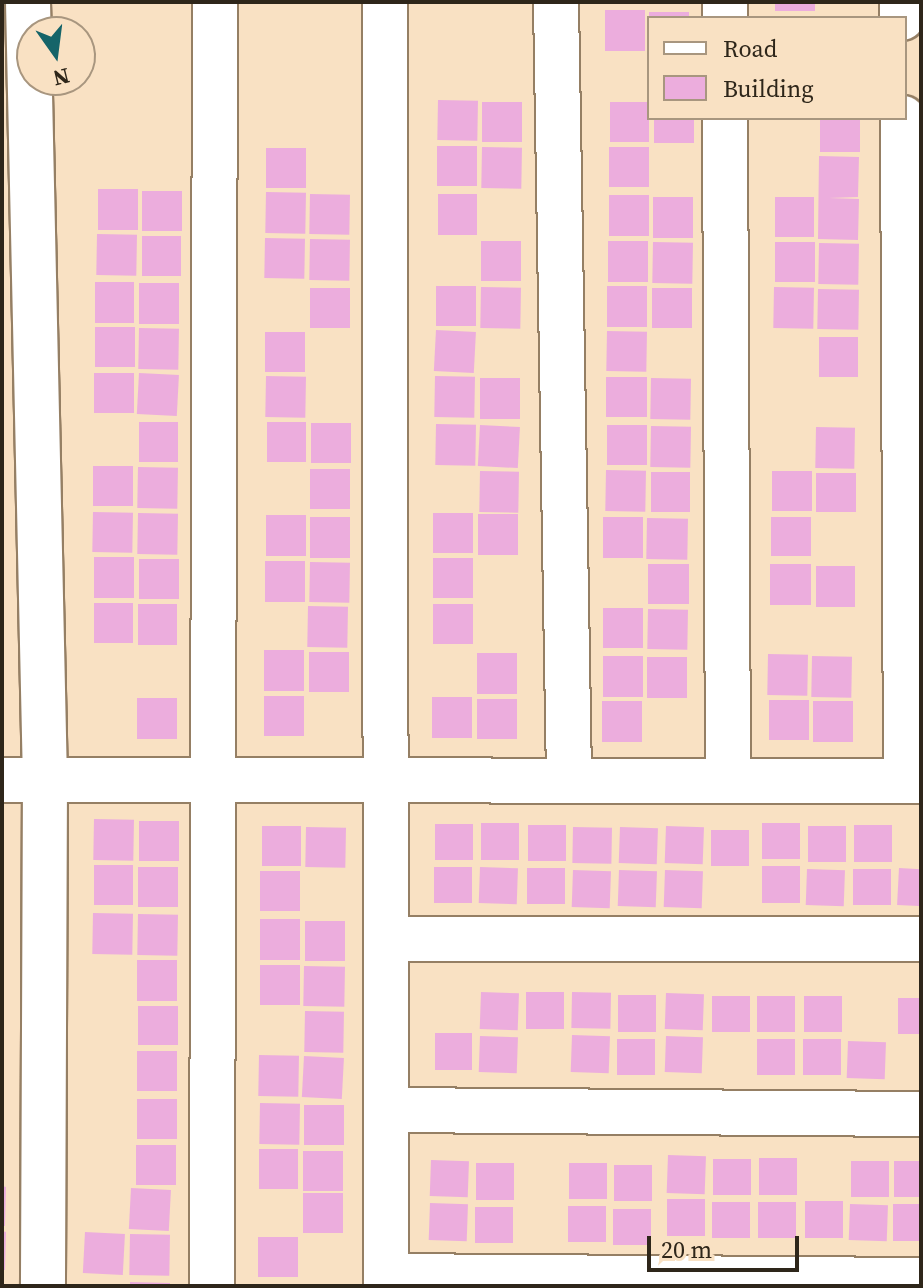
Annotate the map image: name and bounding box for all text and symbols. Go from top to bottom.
north arrow [16,16,96,96]
legend [647,16,907,120]
text: Road [723,32,777,65]
text: N [50,61,73,94]
text: Building [723,72,814,105]
scale bar [651,1220,803,1270]
text: 20 m [661,1233,712,1266]

